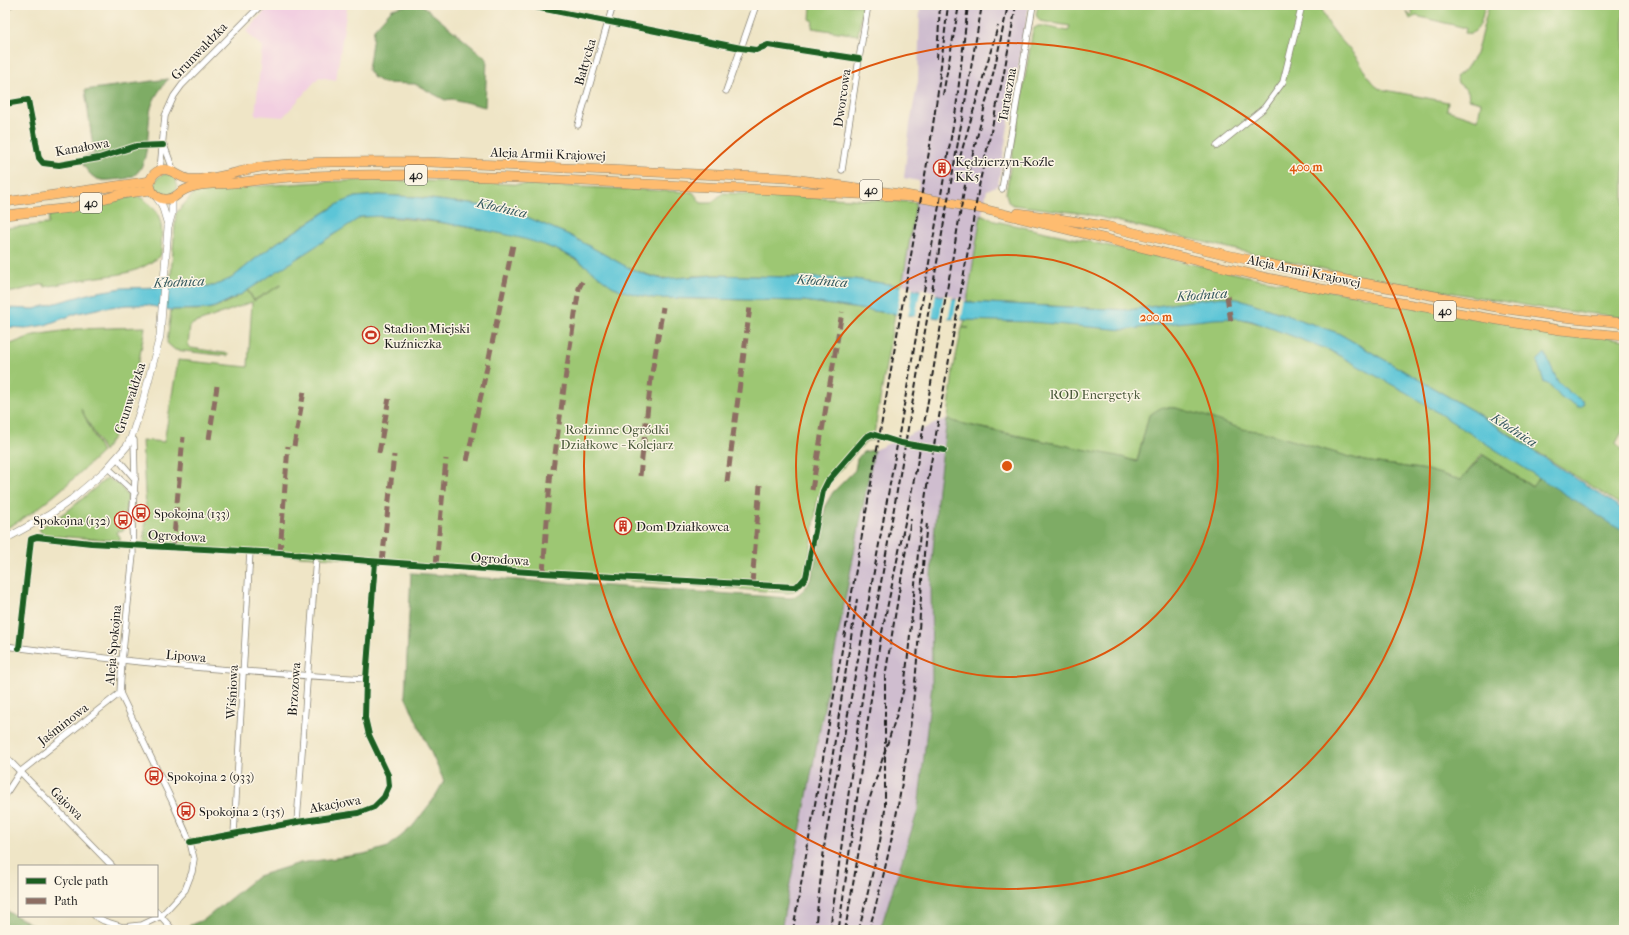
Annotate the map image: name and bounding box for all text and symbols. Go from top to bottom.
street label: Grunwaldzka [168,18,231,83]
street label: Bałtycka [571,36,599,87]
street label: Tartaczna [995,66,1019,123]
street label: Dworcowa [830,67,854,128]
street label: Kanałowa [54,135,111,159]
street label: Aleja Armii Krajowej [489,144,606,164]
place label: Kędzierzyn-Koźle KK5 [955,154,1055,184]
building icon: Kędzierzyn-Koźle KK5 [932,158,952,178]
text: 400 m [1289,160,1323,175]
road number: 40 [405,165,427,185]
road number: 40 [860,180,882,200]
road number: 40 [80,193,102,213]
water label: Kłodnica [474,194,529,222]
street label: Aleja Armii Krajowej [1245,251,1362,290]
water label: Kłodnica [795,271,848,291]
water label: Kłodnica [152,273,205,291]
water label: Kłodnica [1175,285,1228,305]
road number: 40 [1434,301,1456,321]
text: 200 m [1140,310,1173,324]
place label: Stadion Miejski Kuźniczka [384,321,470,351]
sports icon: Stadion Miejski Kuźniczka [361,325,381,345]
street label: Grunwaldzka [111,360,149,435]
park label: ROD Energetyk [1050,387,1141,402]
water label: Kłodnica [1487,408,1540,451]
park label: Rodzinne Ogródki Działkowe - Kolejarz [561,422,674,452]
centre of rings [1000,459,1014,473]
bus stop icon: Spokojna (133) [131,503,151,523]
place label: Spokojna (133) [154,506,230,521]
bus stop icon: Spokojna (132) [113,510,133,530]
place label: Spokojna (132) [33,513,110,528]
building icon: Dom Działkowca [613,516,633,536]
place label: Dom Działkowca [636,519,730,534]
street label: Ogrodowa [147,527,207,545]
street label: Ogrodowa [470,549,531,569]
street label: Aleja Spokojna [102,603,124,687]
street label: Lipowa [165,647,208,665]
street label: Brzozowa [285,661,303,716]
street label: Wiśniowa [223,663,241,721]
street label: Jaśminowa [34,699,92,749]
bus stop icon: Spokojna 2 (933) [144,766,164,786]
place label: Spokojna 2 (933) [167,769,254,784]
street label: Gajowa [47,783,87,823]
street label: Akacjowa [307,792,363,816]
bus stop icon: Spokojna 2 (135) [176,801,196,821]
place label: Spokojna 2 (135) [199,804,284,819]
legend [18,865,158,917]
text: Cycle path [54,874,109,888]
text: Path [54,894,78,908]

